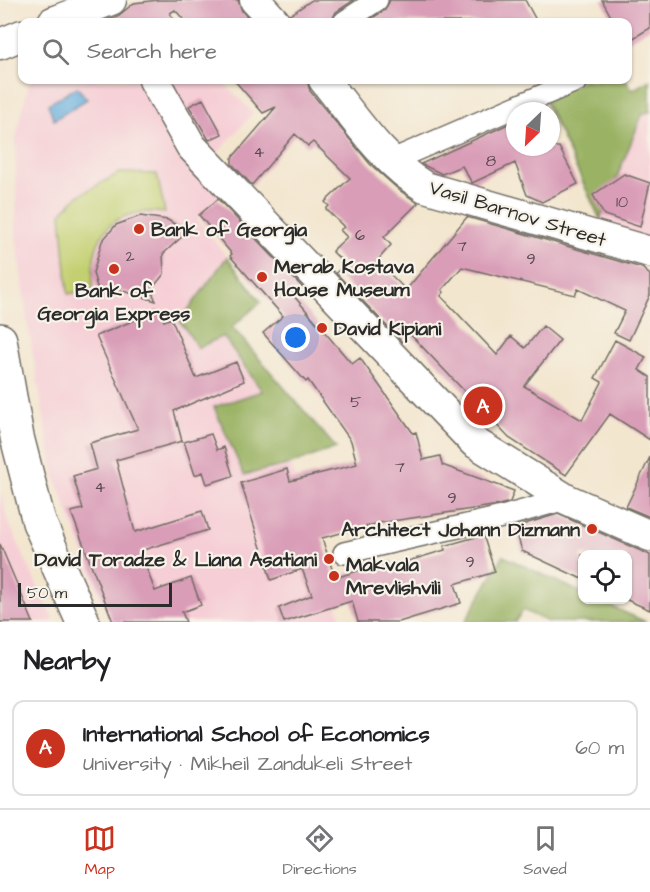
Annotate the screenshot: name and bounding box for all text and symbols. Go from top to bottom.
search box [18,18,632,84]
icon: search [39,35,72,68]
text: Search here [87,36,217,67]
north arrow [506,102,560,156]
house number: 4 [254,141,265,163]
house number: 8 [486,150,496,172]
street label: Vasil Barnov Street [426,174,610,254]
house number: 10 [616,191,628,213]
place label: Bank of Georgia [151,216,308,245]
marker: Bank of Georgia [132,222,146,236]
house number: 6 [355,224,365,246]
house number: 7 [457,235,467,257]
house number: 2 [125,245,135,267]
house number: 9 [526,248,536,270]
place label: Merab Kostava House Museum [274,253,415,304]
marker: Bank of Georgia Express [107,262,121,276]
marker: Merab Kostava House Museum [255,270,269,284]
place label: Bank of Georgia Express [38,277,190,329]
place label: David Kipiani [334,315,442,343]
marker: David Kipiani [315,321,329,335]
your location [281,323,310,352]
pin: A [464,384,502,428]
house number: 5 [350,391,362,413]
house number: 7 [395,456,405,478]
house number: 4 [95,476,106,498]
house number: 9 [447,487,457,509]
place label: Architect Johann Dizmann [341,516,580,544]
marker: Architect Johann Dizmann [585,522,599,536]
place label: David Toradze & Liana Asatiani [34,546,318,574]
map controls [578,550,632,604]
button: locate [578,550,632,604]
place label: Makvala Mrevlishvili [346,551,441,602]
house number: 9 [465,551,475,573]
marker: David Toradze & Liana Asatiani [322,552,336,566]
marker: Makvala Mrevlishvili [327,569,341,583]
scale bar [18,580,172,608]
text: 50 m [27,582,67,604]
text: Nearby [24,643,111,679]
text: International School of Economics [83,719,430,750]
text: A [39,734,52,762]
text: 60 m [575,734,624,762]
text: University · Mikheil Zandukeli Street [83,750,412,778]
tab: Map [83,822,116,880]
tab: Directions [283,822,357,880]
tab: Saved [523,822,567,880]

